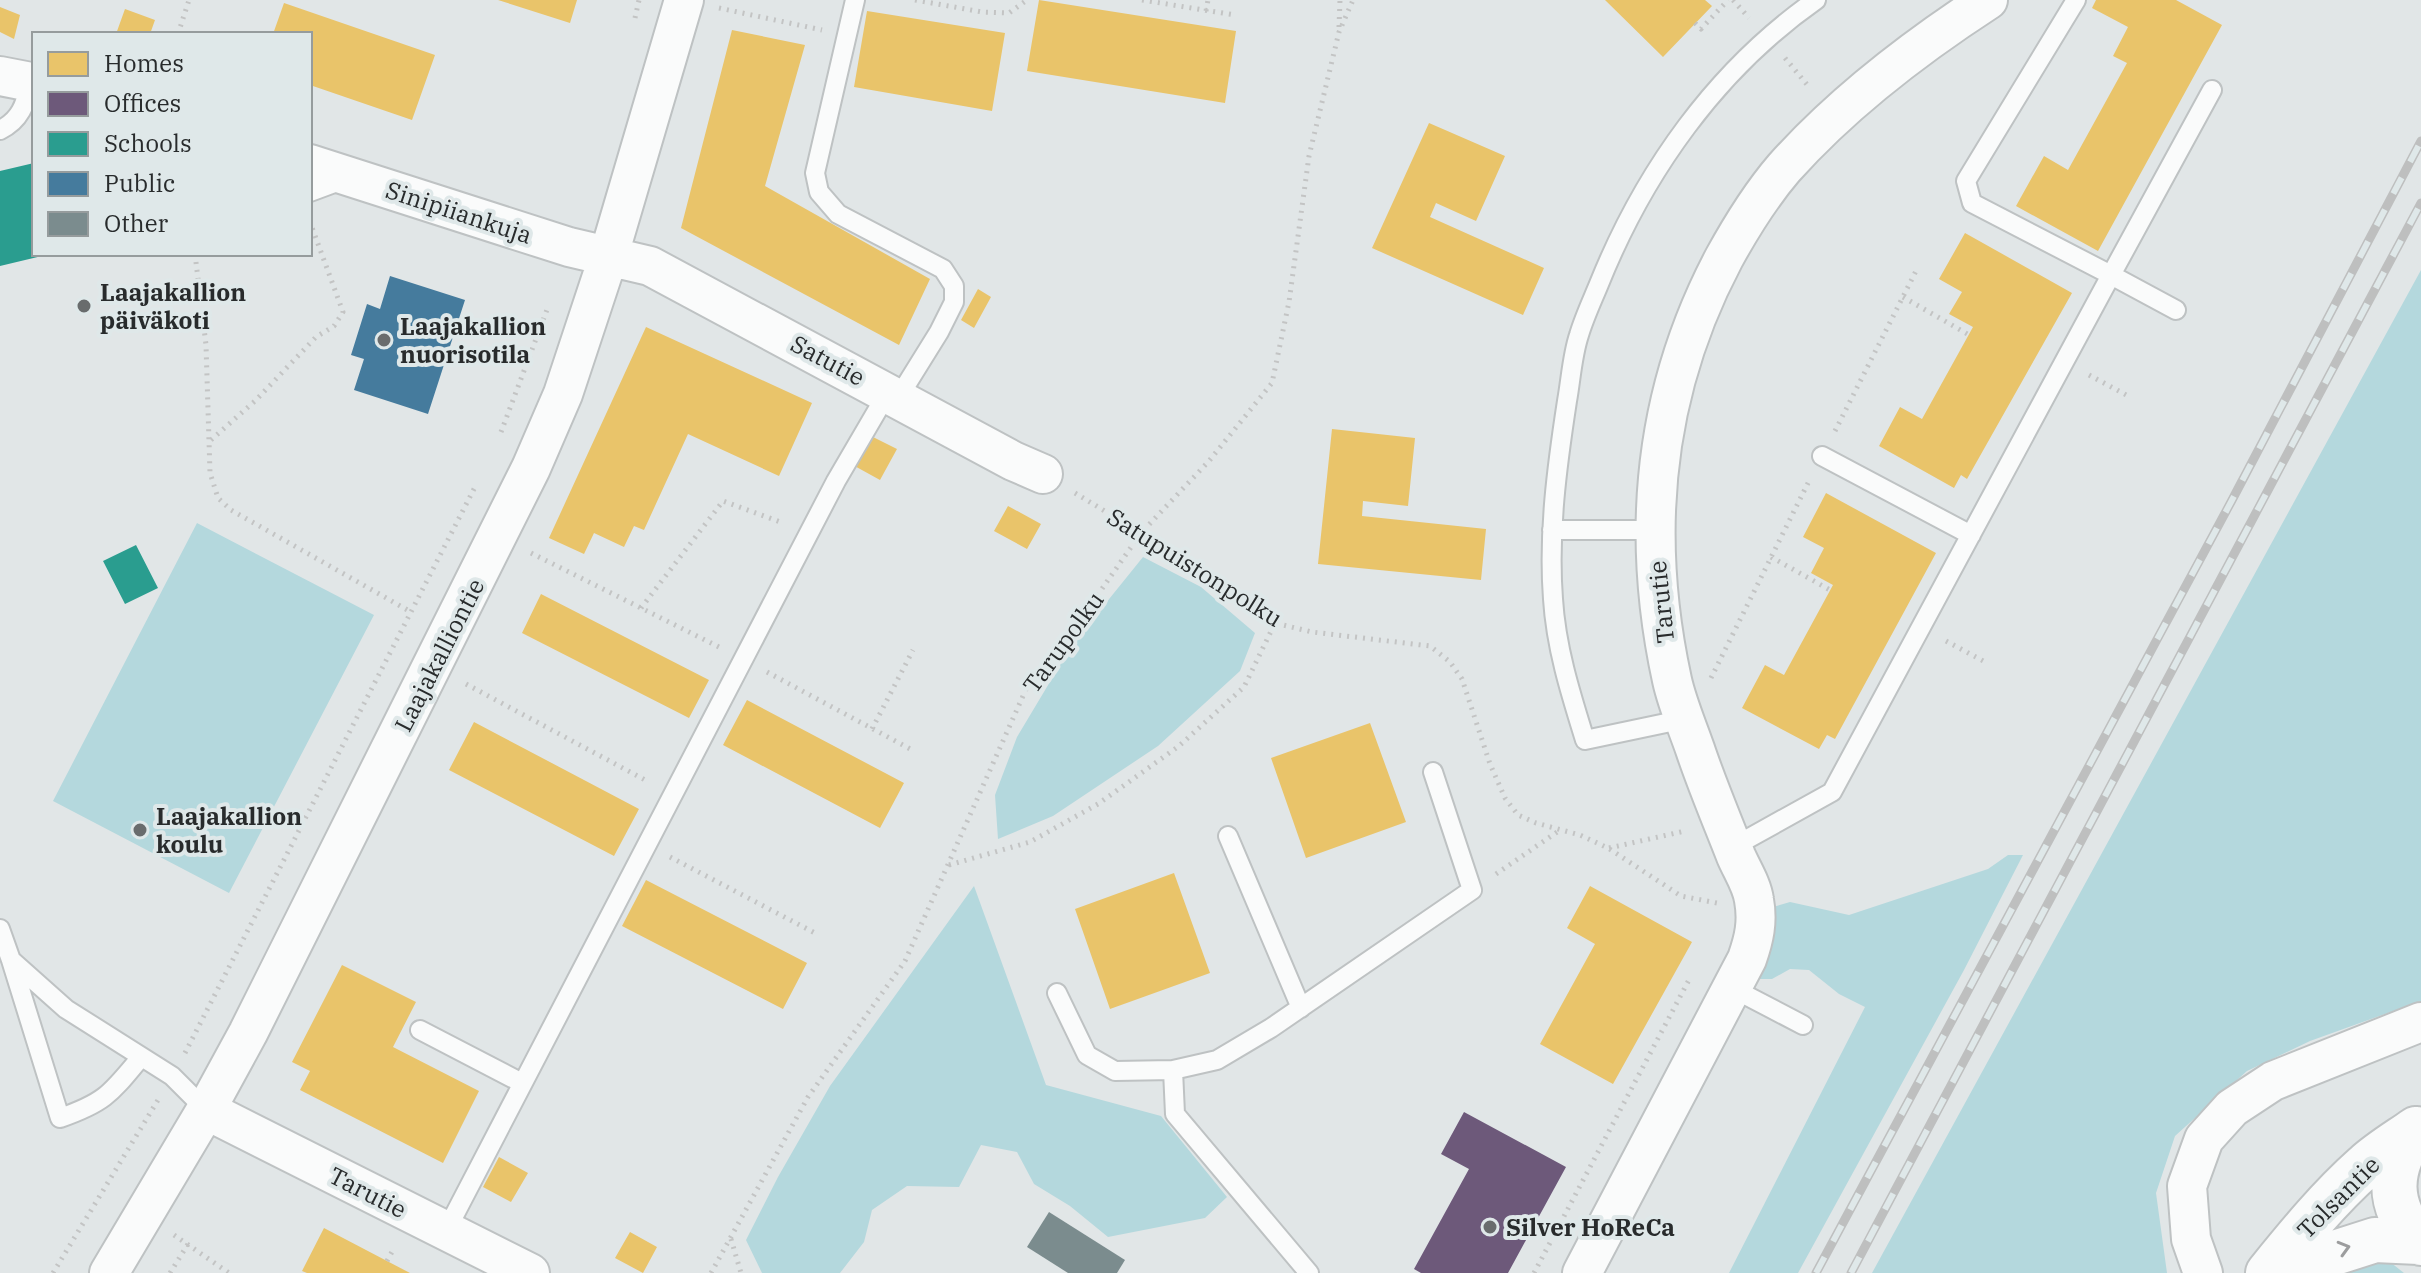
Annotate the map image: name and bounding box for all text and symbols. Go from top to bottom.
legend [32,32,312,256]
text: Homes [104,47,184,79]
text: Offices [104,87,181,119]
text: Schools [104,127,192,159]
text: Public [104,167,175,199]
street label: Sinipiiankuja [382,173,536,251]
text: Other [104,207,168,239]
place label: Laajakallion päiväkoti [100,276,246,336]
marker: Laajakallion päiväkoti [75,297,93,315]
place label: Laajakallion nuorisotila [400,310,546,370]
street label: Satutie [786,327,870,393]
marker: Laajakallion nuorisotila [375,331,393,349]
street label: Satupuistonpolku [1101,500,1289,634]
street label: Tarutie [1641,559,1681,645]
street label: Laajakalliontie [387,573,491,737]
street label: Tarupolku [1015,585,1111,699]
place label: Laajakallion koulu [156,800,302,860]
marker: Laajakallion koulu [131,821,149,839]
street label: Tolsantie [2290,1149,2386,1245]
street label: Tarutie [324,1159,412,1225]
place label: Silver HoReCa [1506,1211,1675,1243]
marker: Silver HoReCa [1481,1218,1499,1236]
one-way arrow [2337,1241,2351,1258]

